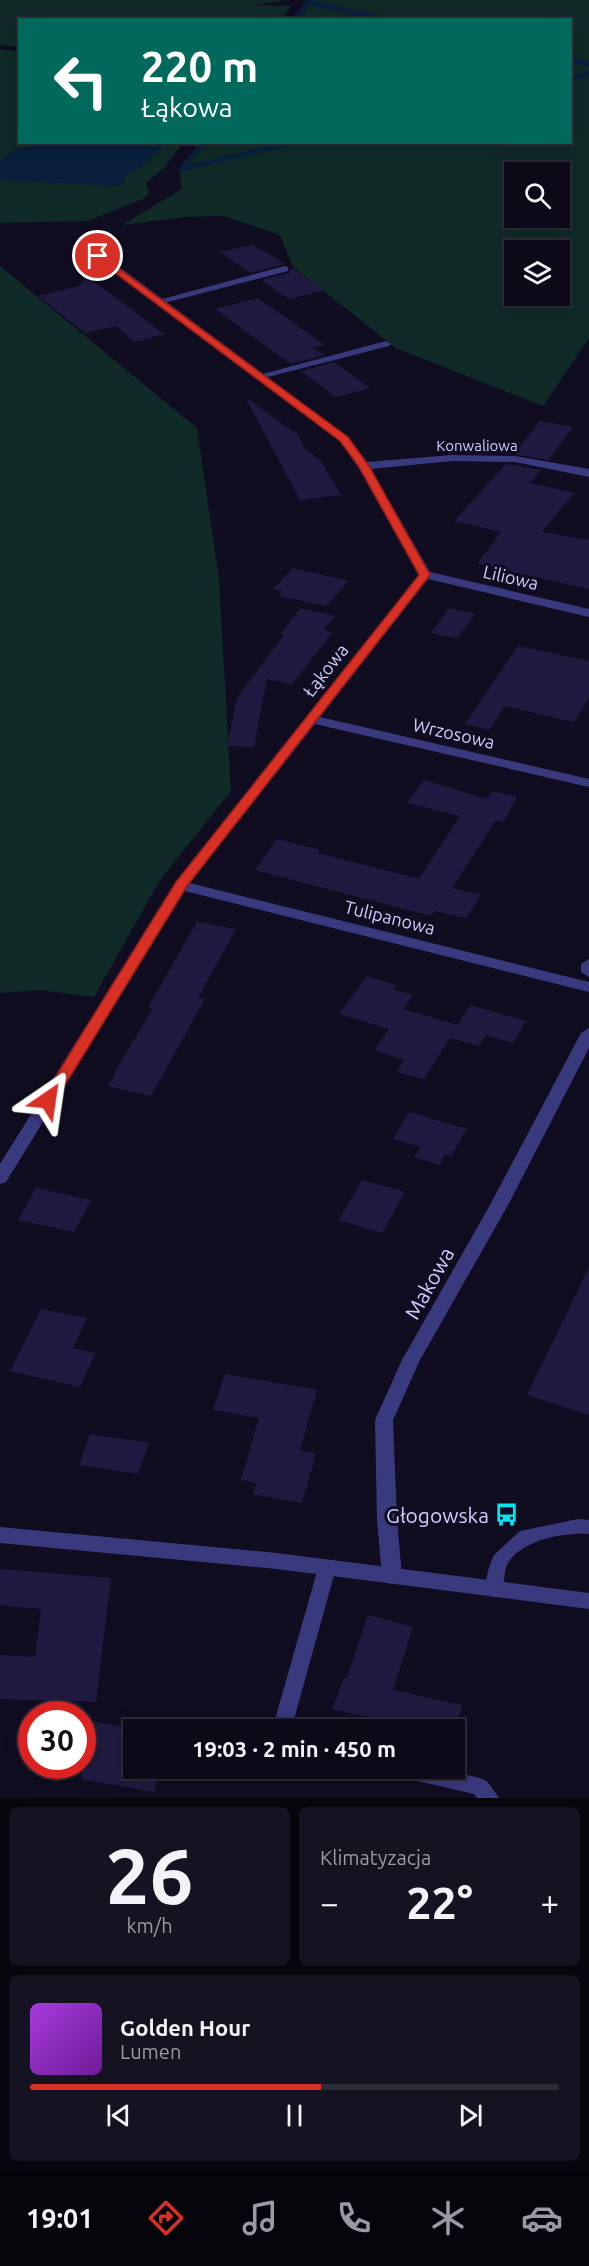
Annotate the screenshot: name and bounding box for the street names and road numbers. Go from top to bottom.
street label: Konwaliowa [436,437,518,454]
street label: Liliowa [481,561,541,593]
street label: Łąkowa [298,640,352,700]
street label: Wrzosowa [411,714,497,752]
street label: Tulipanowa [343,896,437,938]
street label: Makowa [399,1243,459,1323]

